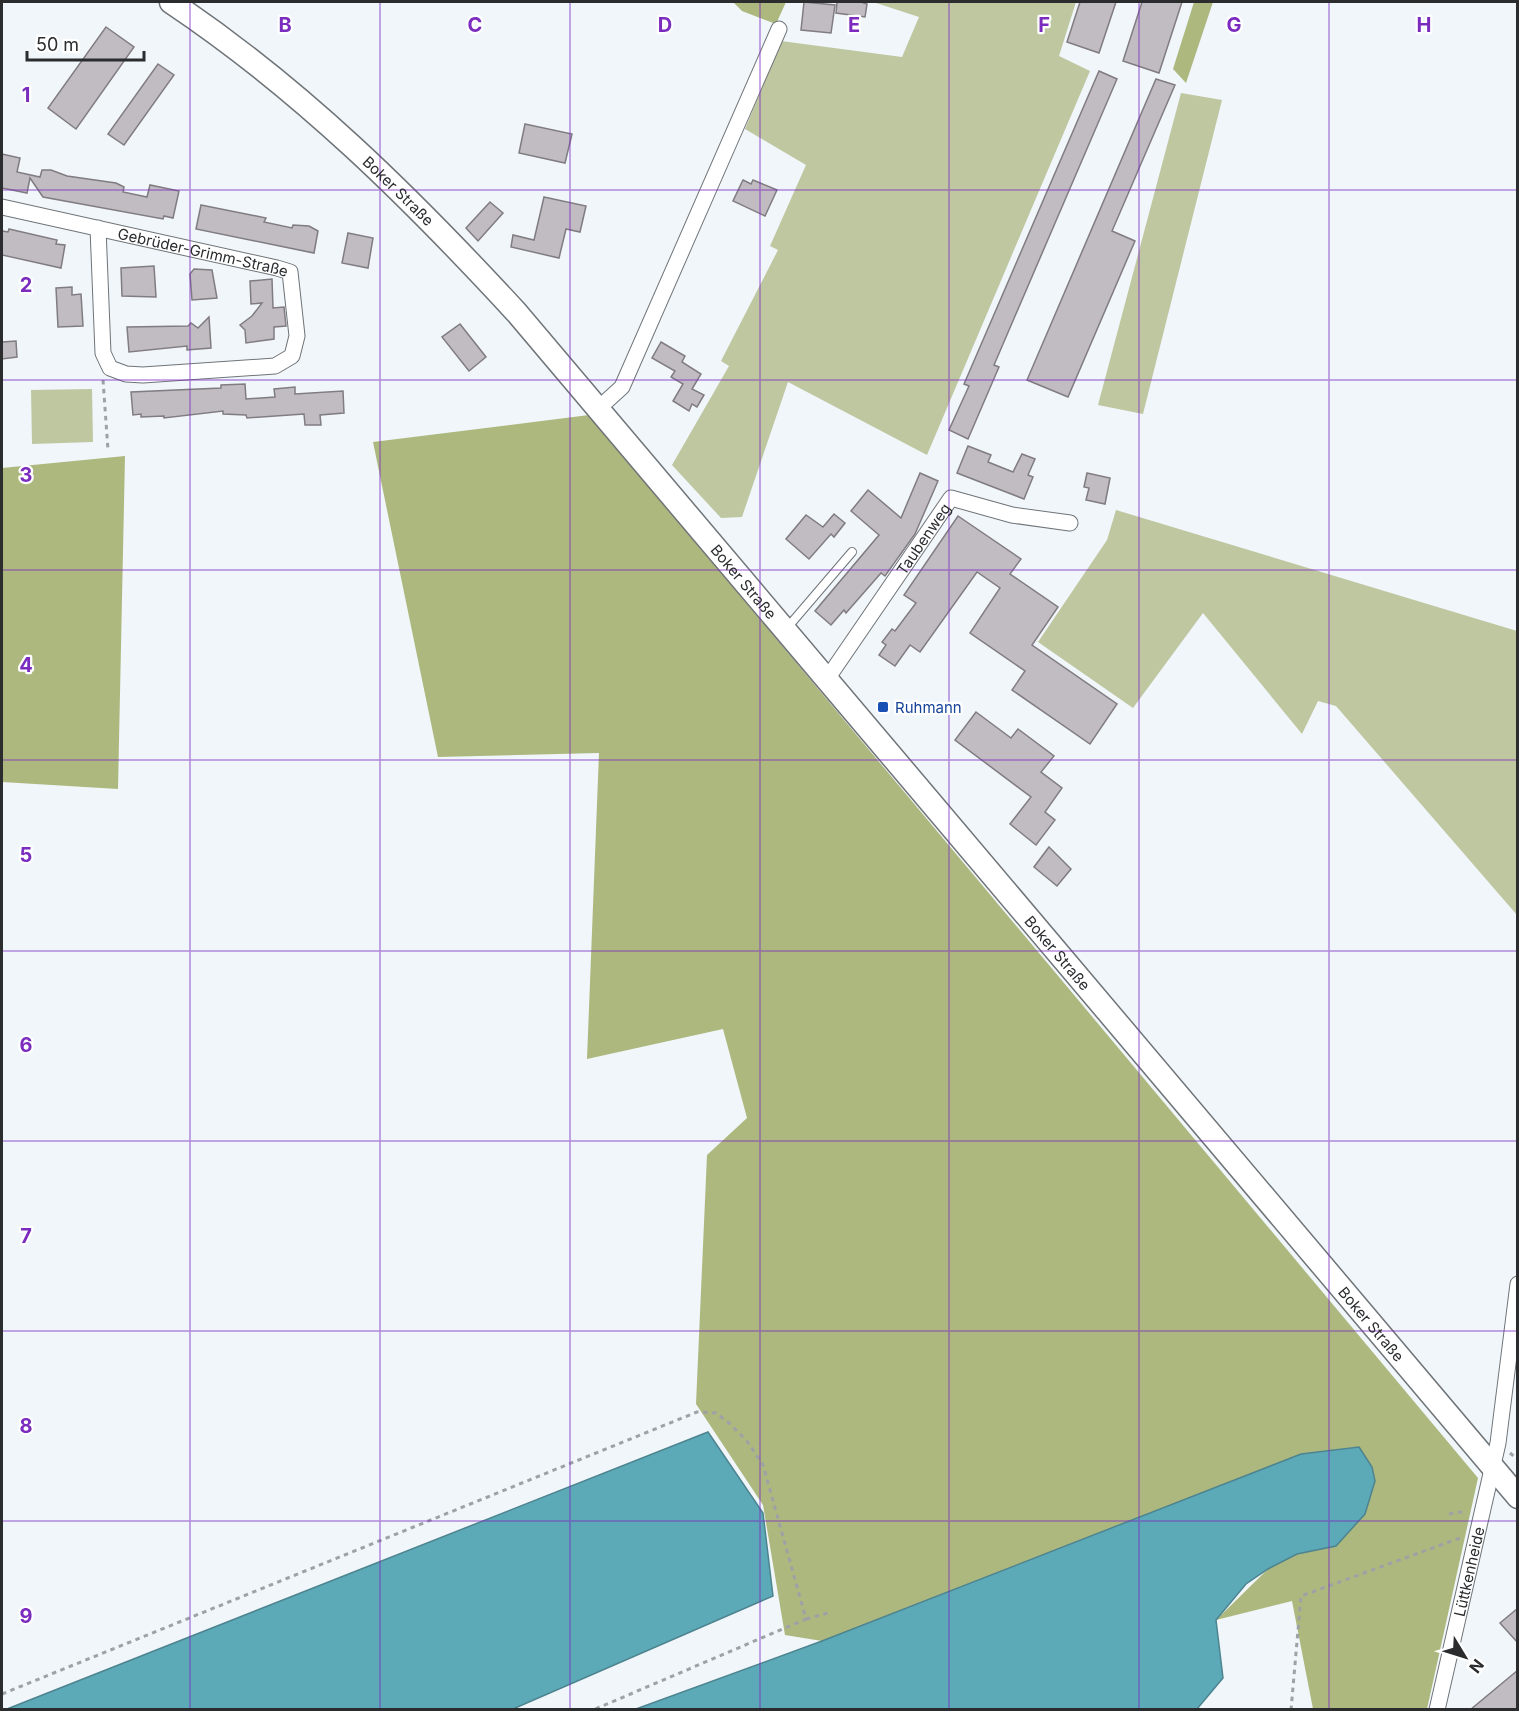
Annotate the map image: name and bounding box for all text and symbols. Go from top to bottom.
text: B [278,13,292,37]
text: C [468,13,482,37]
text: D [658,13,672,37]
text: E [848,13,860,37]
text: F [1038,13,1050,37]
text: G [1226,13,1242,37]
text: H [1417,13,1431,37]
scale bar [27,24,144,62]
text: 50 m [36,34,79,55]
text: 1 [22,83,30,107]
street label: Boker Straße [359,152,438,230]
street label: Gebrüder-Grimm-Straße [116,223,291,280]
text: 2 [20,273,32,297]
text: 3 [20,463,32,487]
street label: Taubenweg [892,499,954,578]
street label: Boker Straße [707,540,781,623]
text: 4 [19,653,33,677]
place label: Ruhmann [895,698,962,717]
marker: Ruhmann [876,700,890,714]
text: 5 [20,843,32,867]
street label: Boker Straße [1021,911,1095,994]
text: 6 [20,1033,33,1057]
text: 7 [20,1224,32,1248]
street label: Boker Straße [1335,1283,1409,1365]
text: 8 [19,1414,33,1438]
street label: Lüttkenheide [1449,1525,1488,1618]
text: 9 [20,1604,33,1628]
north arrow [1435,1627,1495,1687]
text: N [1465,1655,1488,1677]

